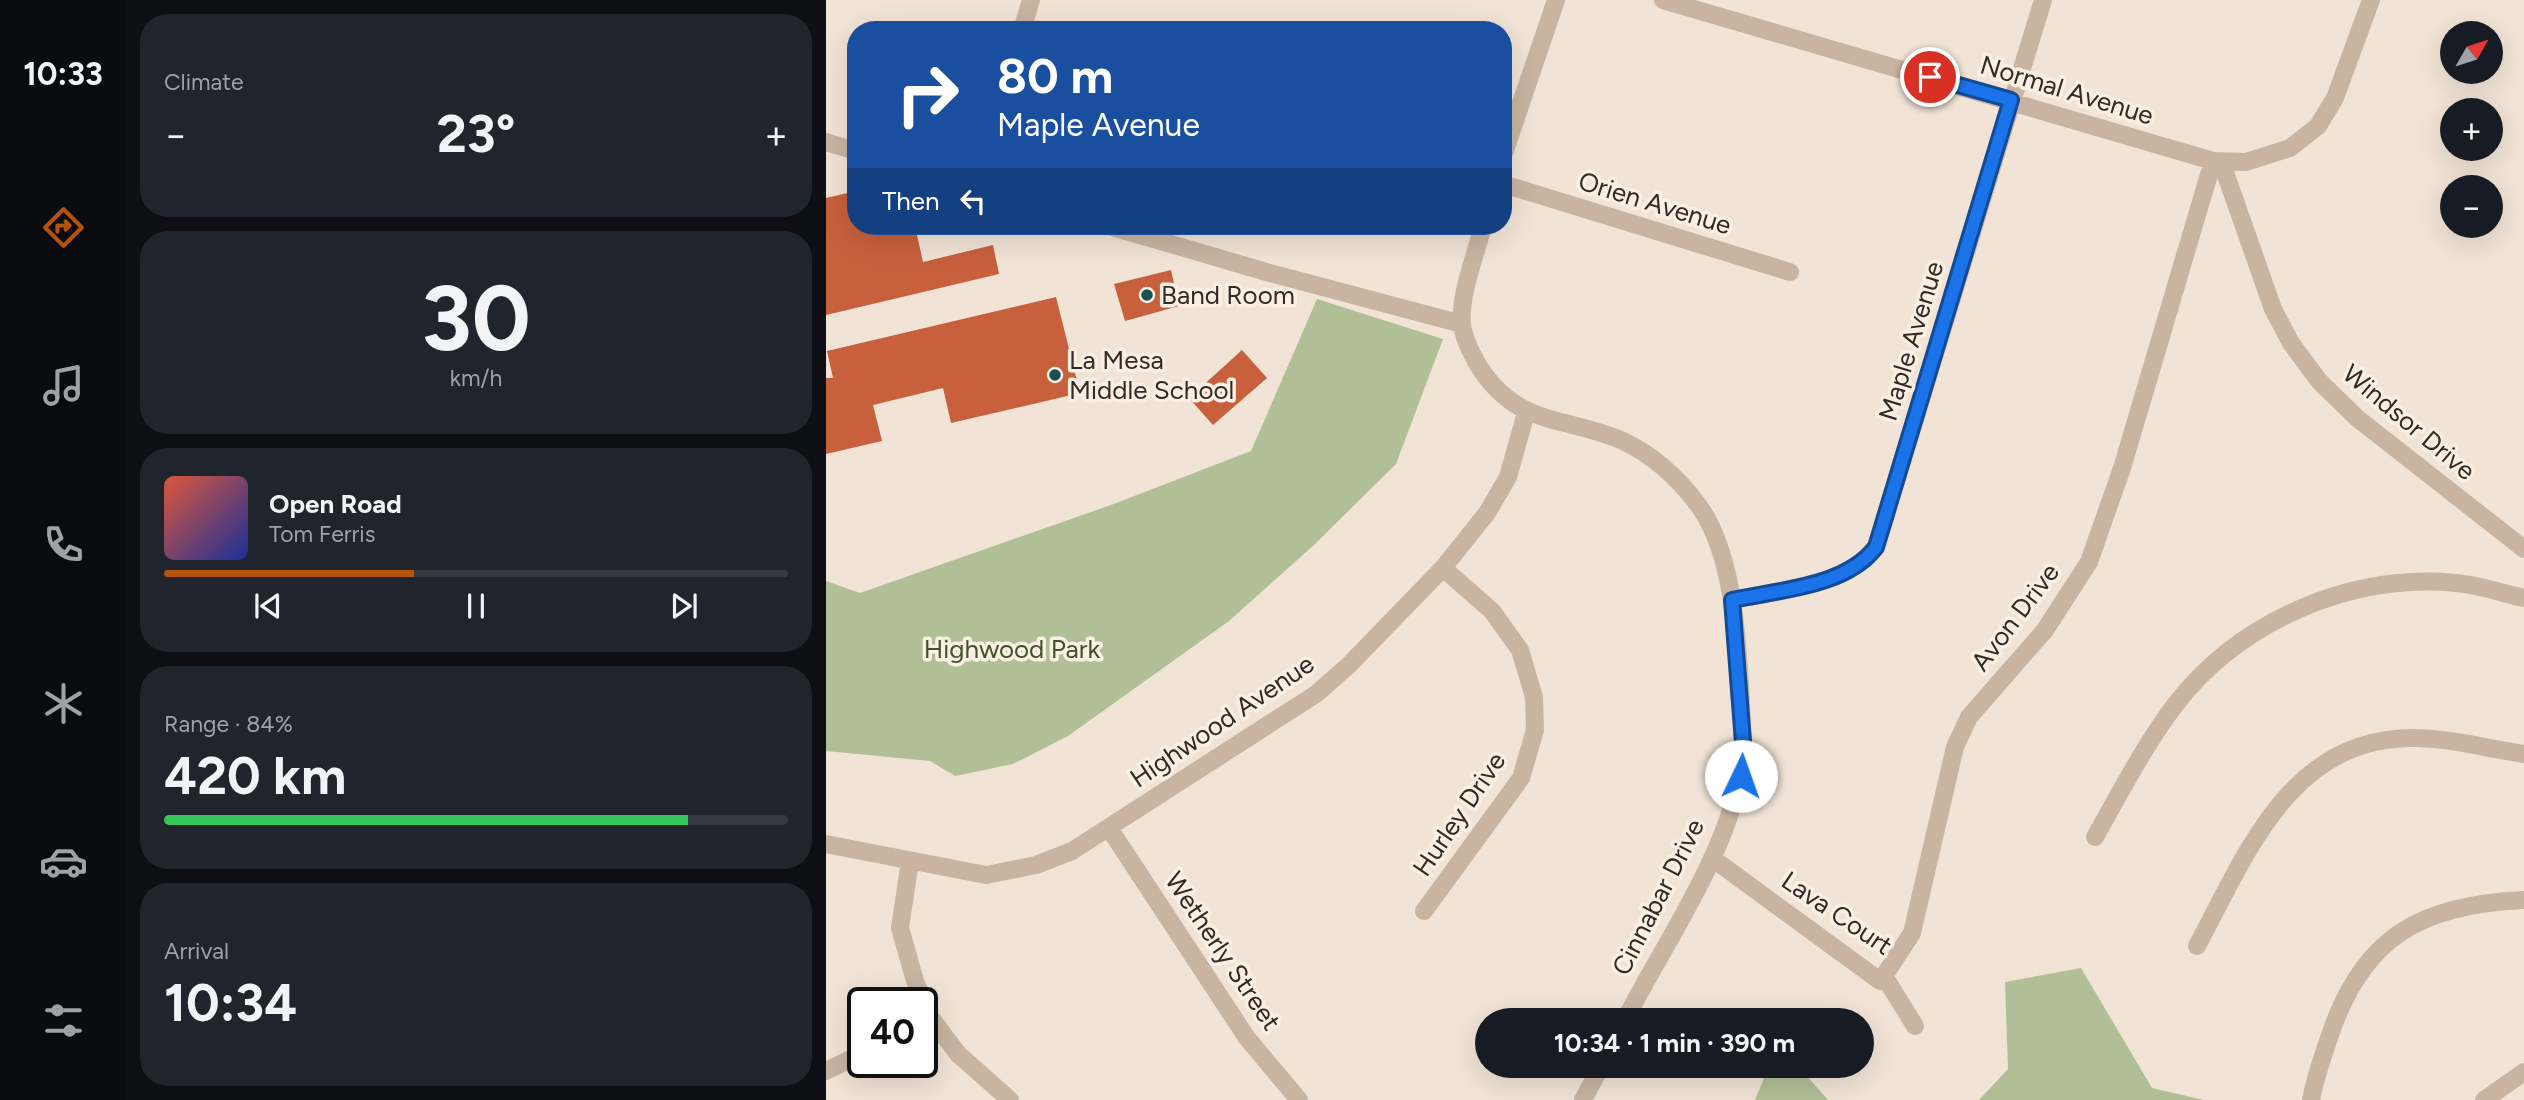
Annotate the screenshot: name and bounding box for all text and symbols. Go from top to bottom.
north arrow [2440,21,2502,84]
map controls [2440,21,2503,238]
text: 80 m [997,46,1113,105]
pin [1900,47,1960,107]
street label: Normal Avenue [1977,48,2157,132]
icon: right [882,49,973,140]
text: 10:33 [23,55,103,93]
icon: arrive [1911,58,1949,96]
text: Climate [164,68,243,96]
button: + [2440,98,2503,161]
text: 23° [437,103,515,165]
text: Maple Avenue [997,106,1200,144]
text: − [164,112,188,158]
text: + [764,112,788,158]
street label: Orien Avenue [1575,165,1735,241]
button: − [2440,175,2503,238]
icon: left [954,182,992,220]
text: Then [882,185,940,217]
icon: directions [39,203,88,252]
street label: Maple Avenue [1872,257,1950,425]
text: 30 [421,264,531,373]
place label: Band Room [1161,279,1295,311]
marker: Band Room [1139,287,1155,303]
place label: La Mesa Middle School [1069,344,1234,406]
street label: Windsor Drive [2336,357,2482,487]
icon: music [39,361,88,410]
text: km/h [450,364,502,392]
marker: La Mesa Middle School [1047,367,1063,383]
text: Open Road [269,488,402,520]
icon: phone [39,520,88,569]
text: Tom Ferris [269,520,375,548]
street label: Avon Drive [1964,557,2066,677]
icon: previous [249,587,287,625]
icon: pause [457,587,495,625]
icon: next [665,587,703,625]
park label: Highwood Park [924,633,1101,665]
street label: Highwood Avenue [1124,648,1320,794]
icon: climate [39,679,88,728]
text: Range · 84% [164,710,293,738]
position arrow [1704,739,1778,813]
text: 420 km [164,745,346,807]
street label: Hurley Drive [1406,746,1512,882]
street label: Cinnabar Drive [1605,814,1711,980]
icon: car [39,837,88,886]
street label: Lava Court [1776,864,1898,962]
street label: Wetherly Street [1158,866,1288,1036]
text: Arrival [164,937,229,965]
text: 10:34 [164,972,297,1034]
speed limit sign: 40 [847,987,938,1078]
icon: filters [39,996,88,1045]
text: 10:34 · 1 min · 390 m [1554,1027,1795,1059]

